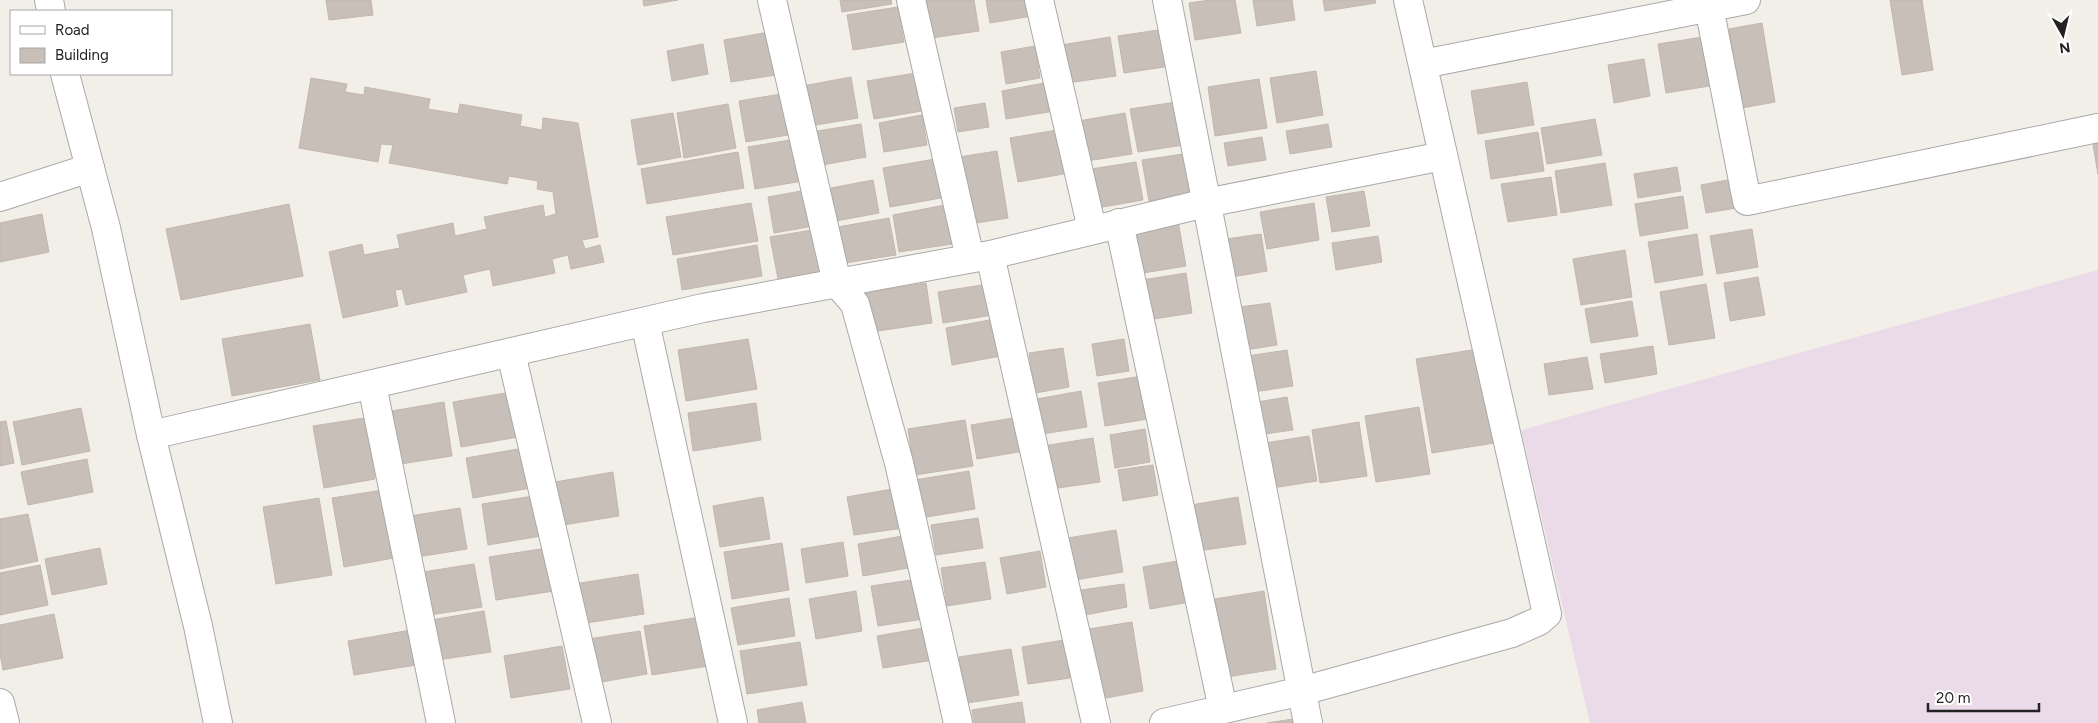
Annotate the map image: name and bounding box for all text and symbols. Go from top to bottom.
legend [10,10,172,75]
north arrow [2038,10,2088,60]
text: Road [55,21,90,39]
text: N [2058,38,2071,57]
text: Building [55,46,109,64]
scale bar [1928,680,2039,712]
text: 20 m [1936,689,1970,707]

